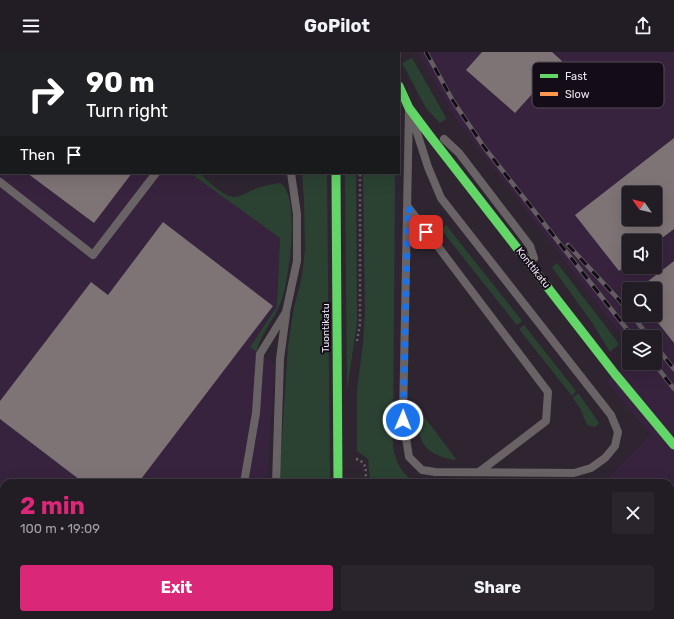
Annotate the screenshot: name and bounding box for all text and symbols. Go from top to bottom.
icon: menu [20,15,42,37]
text: GoPilot [304,15,370,37]
icon: share [632,15,654,37]
legend [532,62,664,108]
text: 90 m [86,66,155,99]
icon: right [20,68,72,120]
text: Fast [565,70,588,83]
text: Slow [565,88,590,101]
text: Turn right [86,100,168,122]
icon: arrive [63,144,85,166]
text: Then [20,146,55,164]
north arrow [622,186,662,226]
map controls [622,186,662,370]
pin [409,215,443,249]
icon: arrive [415,221,437,243]
button: sound [622,234,662,274]
street label: Konttikatu [513,245,553,291]
button: search [622,282,662,322]
street label: Tuontikatu [320,303,332,353]
button: layers [622,330,662,370]
position arrow [382,399,424,441]
text: 2 min [20,492,85,520]
button: close [612,492,654,534]
text: 100 m · 19:09 [20,521,100,536]
button: Exit [20,565,333,611]
button: Share [341,565,654,611]

